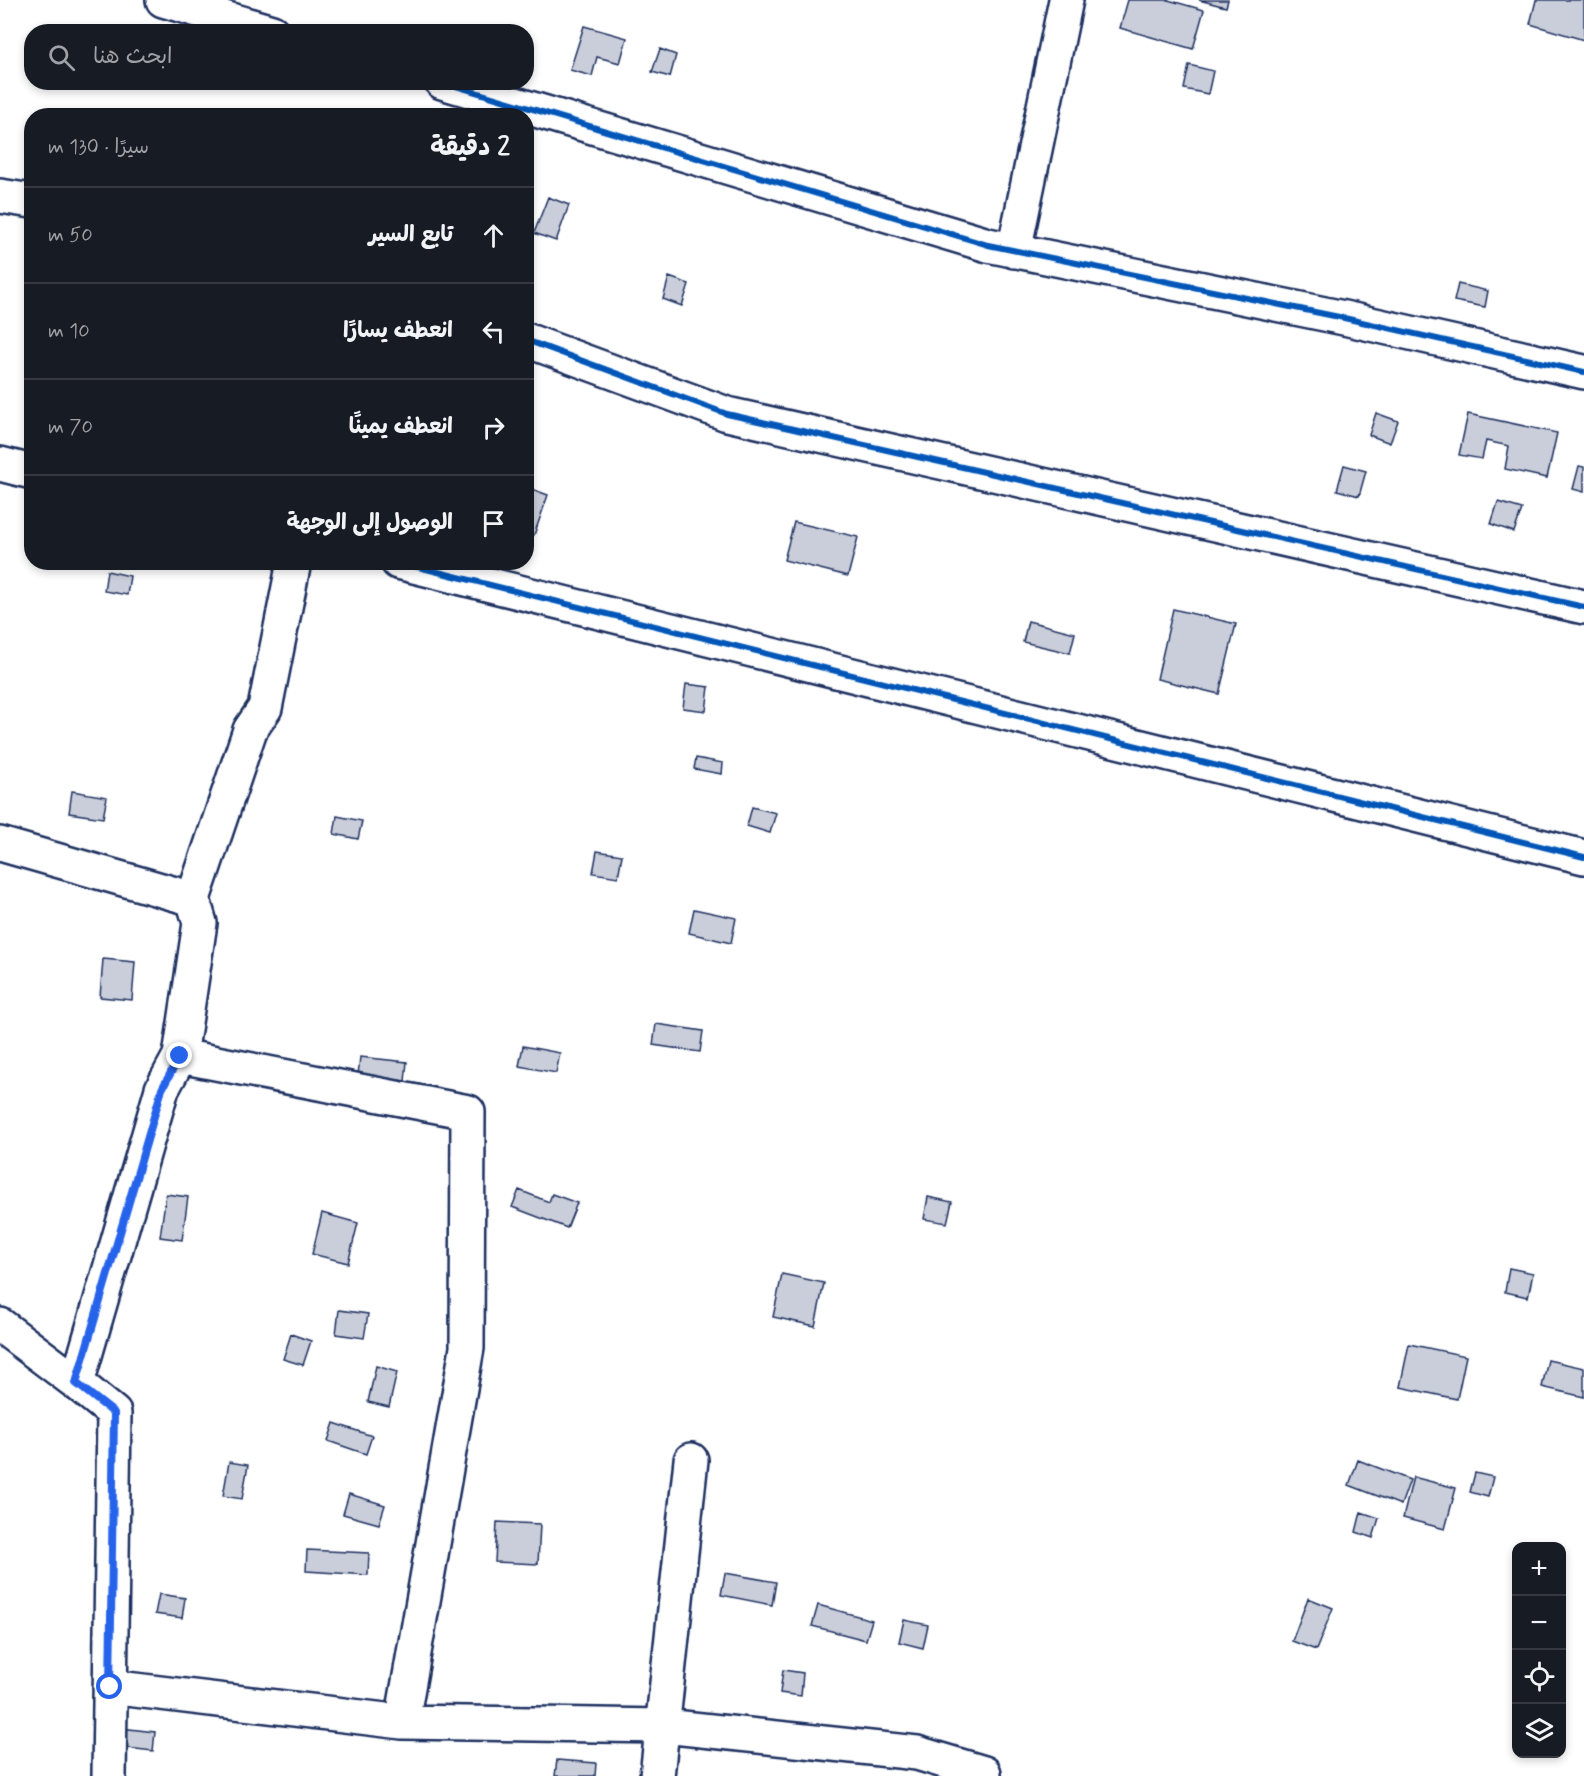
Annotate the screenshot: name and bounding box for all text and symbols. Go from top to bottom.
search box [24,24,534,90]
icon: search [45,41,78,74]
text: ابحث هنا [93,43,173,71]
text: 2 دقيقة [430,131,510,165]
text: سيرًا · 130 m [48,134,149,161]
icon: ahead [477,219,510,252]
text: تابع السير [369,221,453,249]
text: 50 m [48,222,93,249]
icon: left [477,315,510,348]
text: انعطف يسارًا [343,317,453,345]
text: 10 m [48,318,90,345]
icon: right [477,411,510,444]
text: انعطف يمينًا [349,413,453,441]
text: 70 m [48,414,93,441]
icon: arrive [477,507,510,540]
text: الوصول إلى الوجهة [286,509,453,537]
route end [166,1042,192,1068]
map controls [1512,1542,1566,1758]
button: + [1512,1542,1566,1596]
button: − [1512,1596,1566,1650]
button: locate [1512,1650,1566,1704]
route start [96,1673,122,1699]
button: layers [1512,1704,1566,1758]

